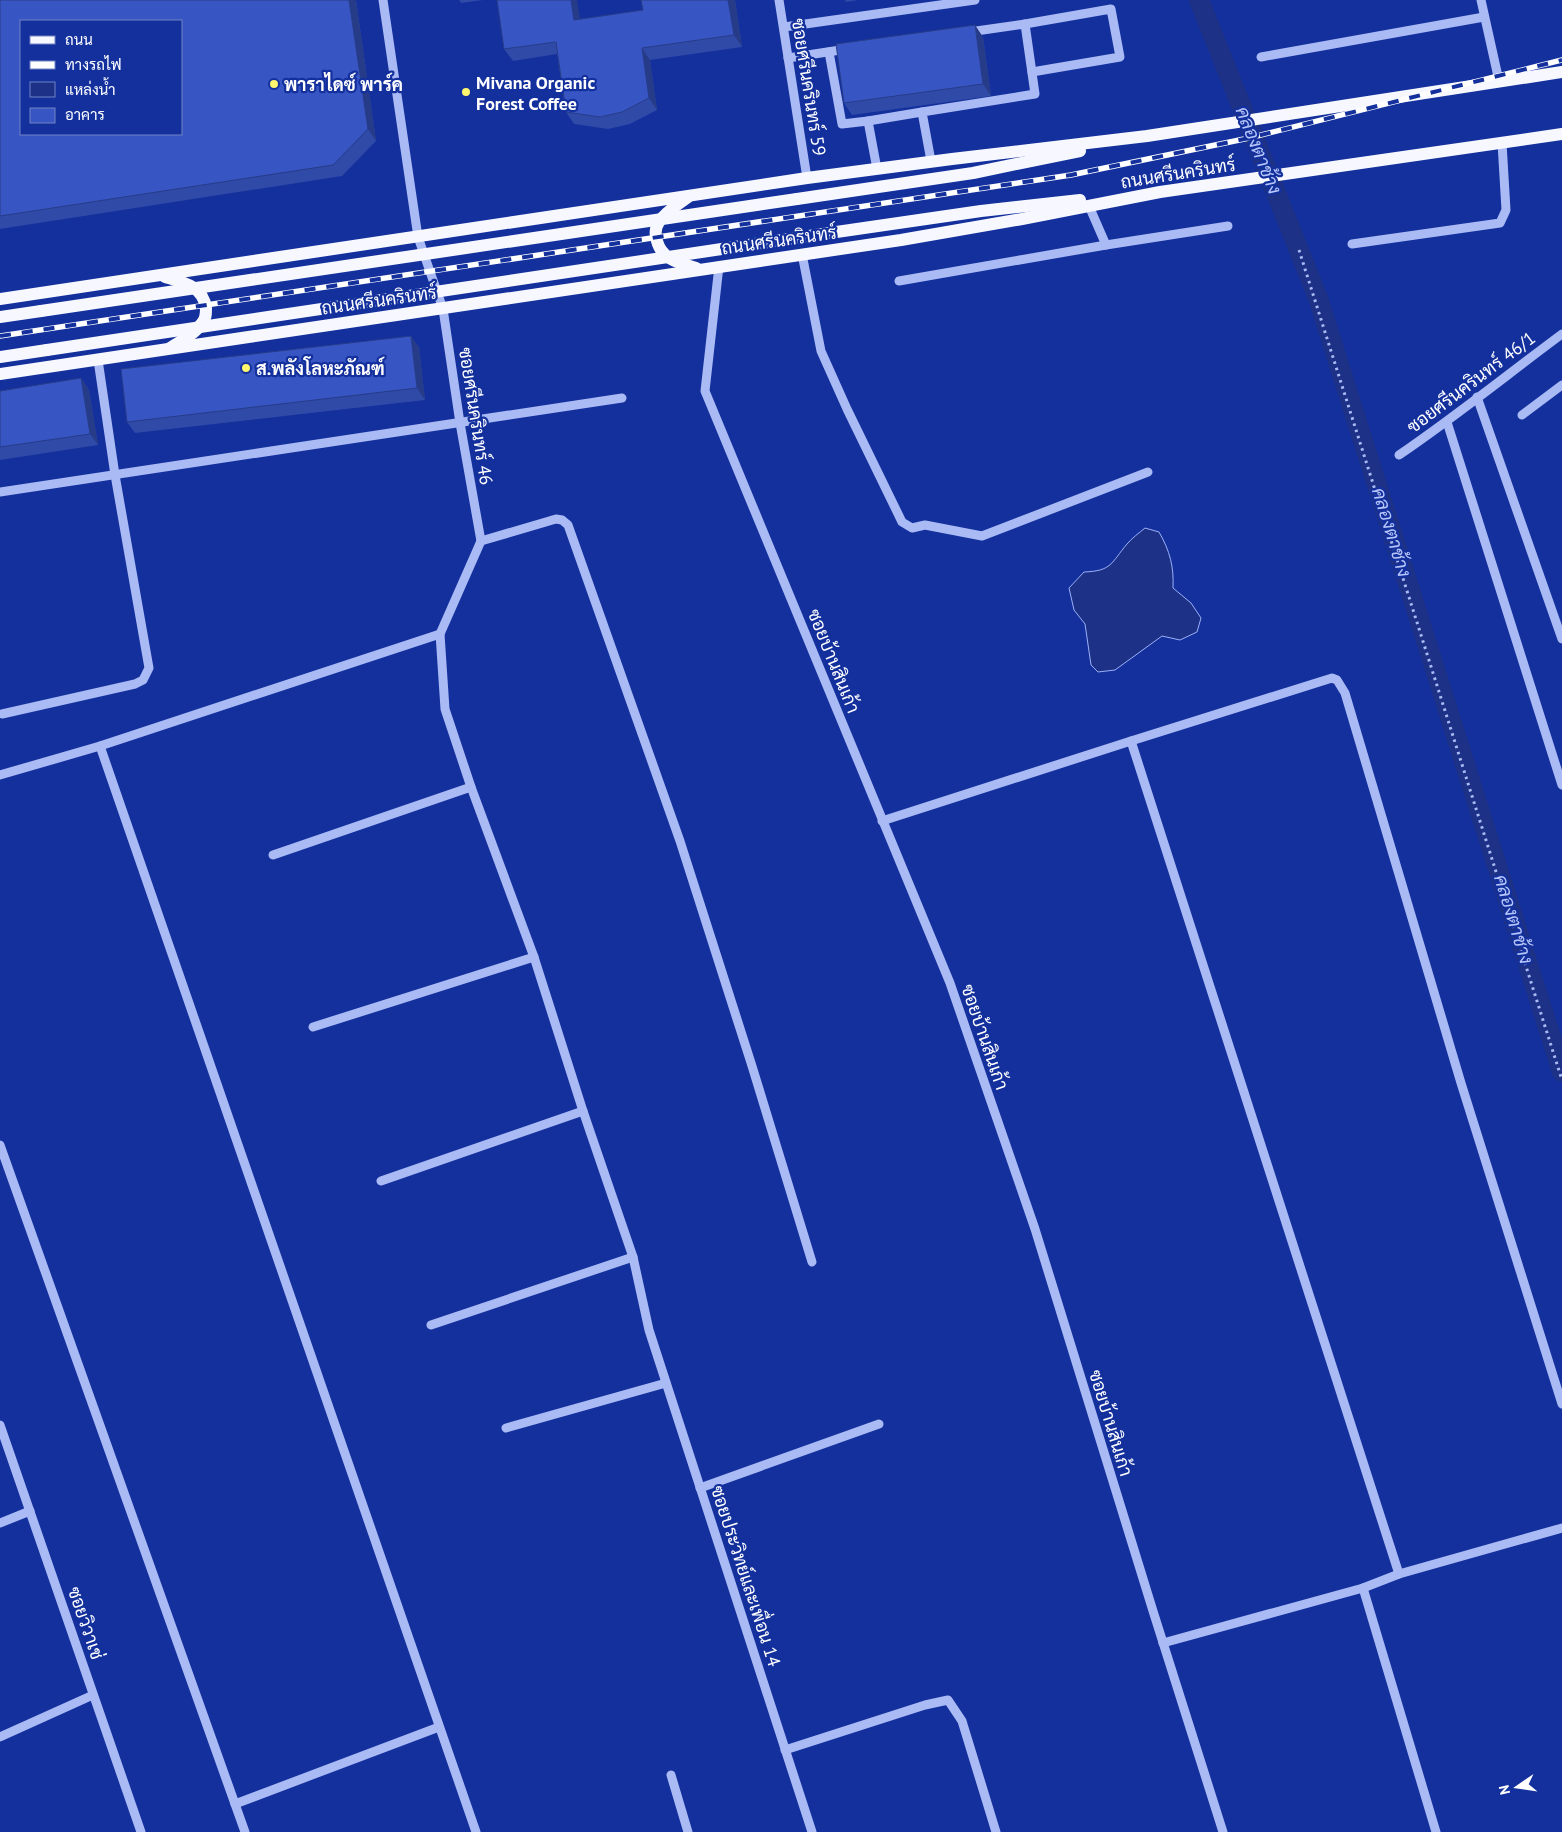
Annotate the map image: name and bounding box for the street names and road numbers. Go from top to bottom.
street label: ซอยศรีนครินทร์ 59 [787,16,832,157]
street label: ถนนศรีนครินทร์ [1119,152,1237,193]
street label: ถนนศรีนครินทร์ [720,220,838,259]
street label: ถนนศรีนครินทร์ [320,280,438,319]
street label: ซอยศรีนครินทร์ 46/1 [1402,325,1540,438]
street label: ซอยศรีนครินทร์ 46 [454,345,499,486]
street label: ซอยบ้านสินเก้า [803,606,865,716]
street label: ซอยบ้านสินเก้า [956,981,1014,1093]
street label: ซอยบ้านสินเก้า [1084,1367,1138,1479]
street label: ซอยประวิทย์และเพื่อน 14 [706,1481,790,1670]
street label: ซอยวิวาเช่ [63,1584,109,1663]

